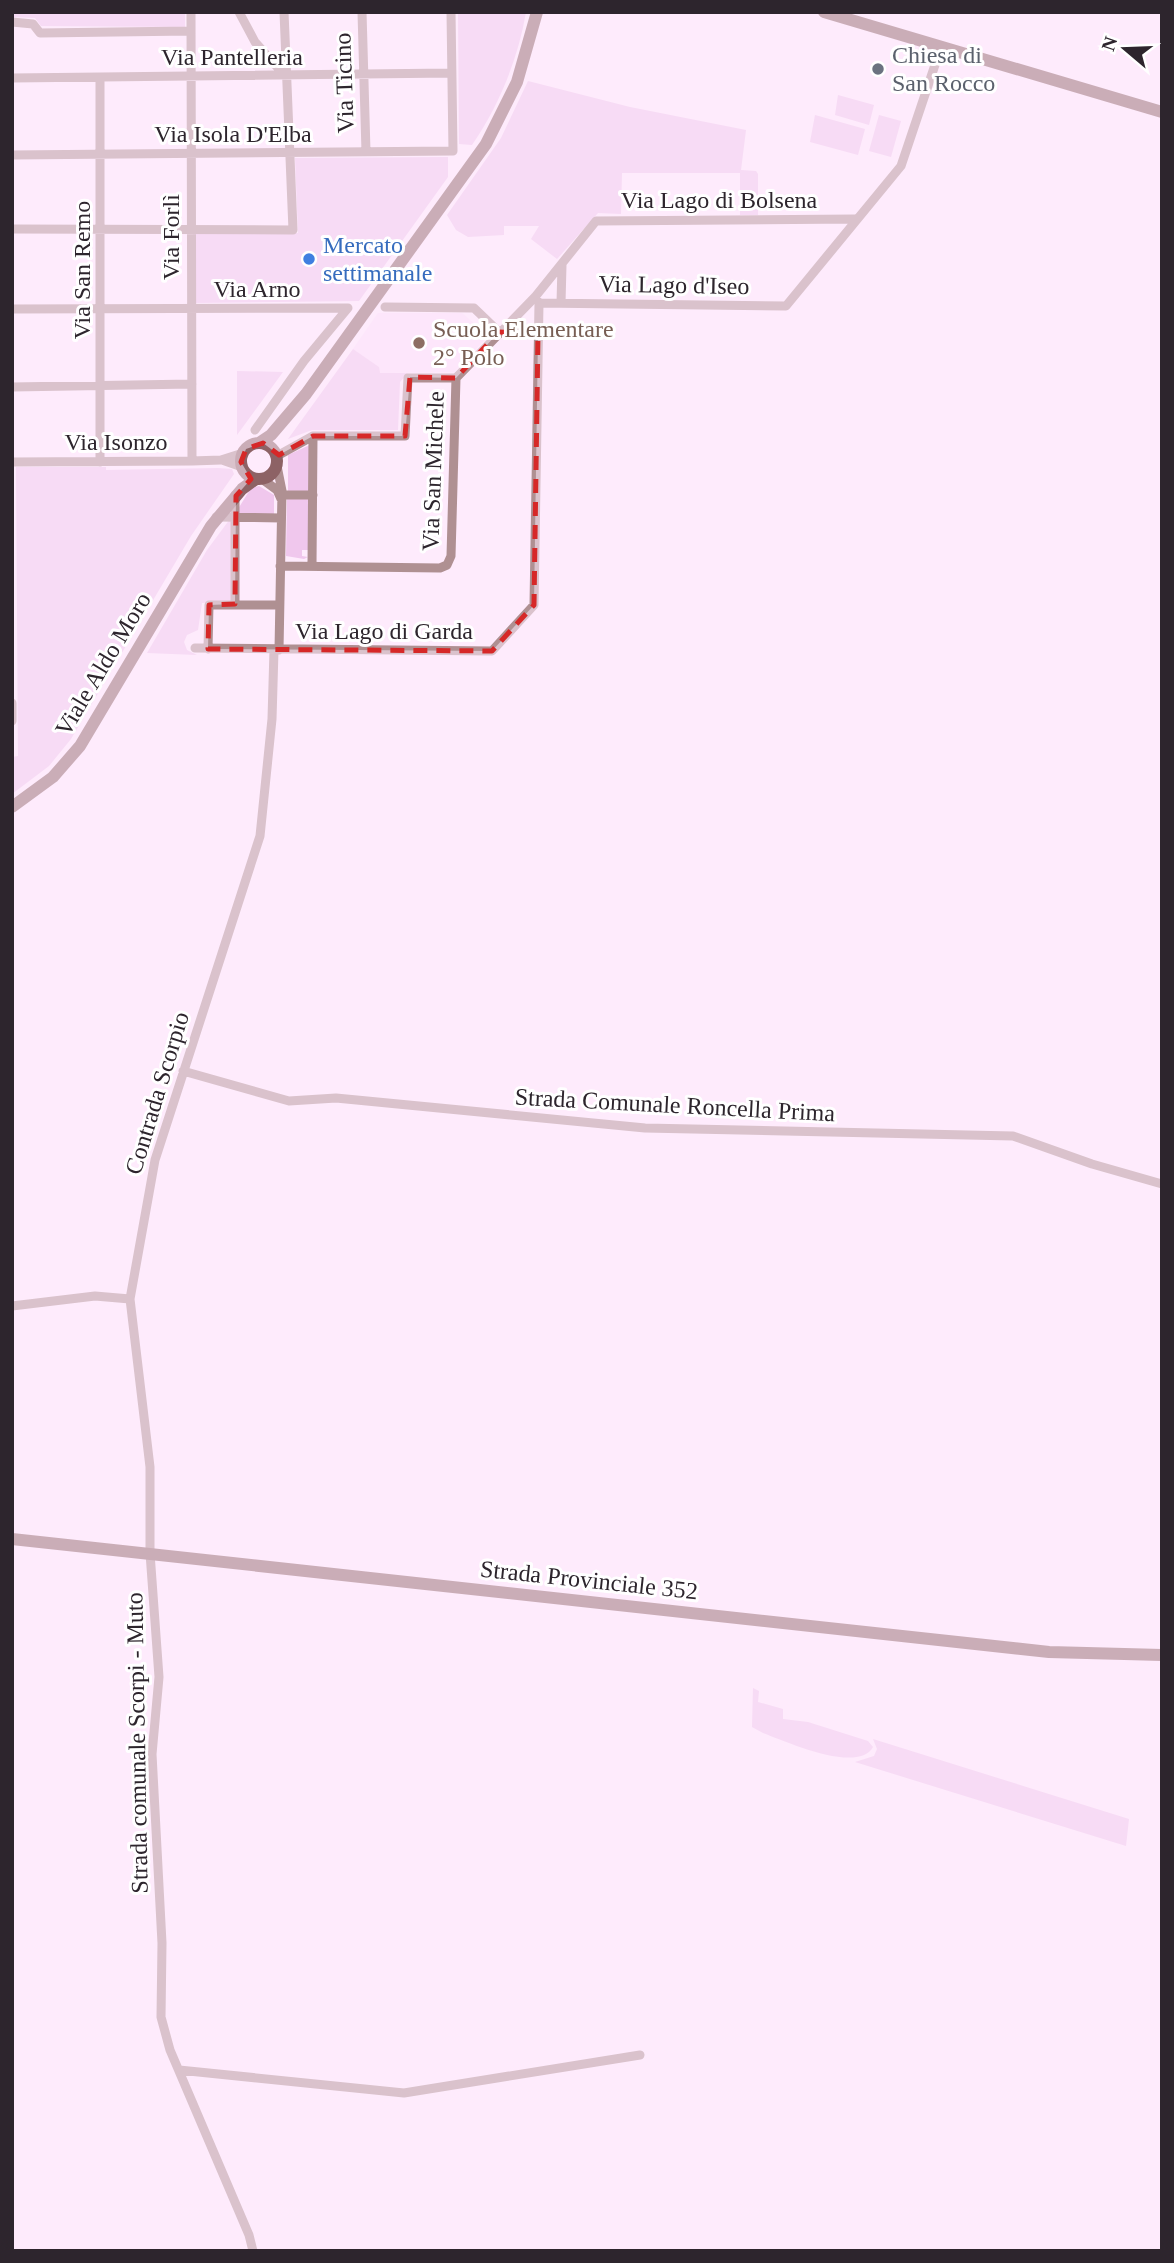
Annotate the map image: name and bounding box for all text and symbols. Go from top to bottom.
north arrow [1090,14,1160,84]
street label: Via Ticino [329,32,359,134]
text: N [1097,33,1122,54]
place label: Chiesa di San Rocco [892,42,995,96]
street label: Via Pantelleria [161,44,303,70]
marker: Chiesa di San Rocco [870,61,886,77]
street label: Via Isola D'Elba [154,121,312,147]
street label: Via Lago di Bolsena [621,187,818,213]
street label: Via Forlì [158,194,184,280]
street label: Via San Remo [69,201,95,339]
place label: Mercato settimanale [323,232,432,286]
marker: Mercato settimanale [301,251,317,267]
street label: Via Lago d'Iseo [598,271,750,299]
street label: Via Arno [213,276,301,302]
place label: Scuola Elementare 2° Polo [433,316,614,370]
marker: Scuola Elementare 2° Polo [411,335,427,351]
street label: Via San Michele [417,391,449,551]
street label: Via Isonzo [64,429,168,455]
street label: Viale Aldo Moro [50,588,156,740]
street label: Via Lago di Garda [295,618,473,644]
street label: Contrada Scorpio [120,1009,194,1177]
street label: Strada Comunale Roncella Prima [514,1084,836,1126]
street label: Strada Provinciale 352 [479,1556,699,1604]
street label: Strada comunale Scorpi - Muto [121,1592,153,1894]

